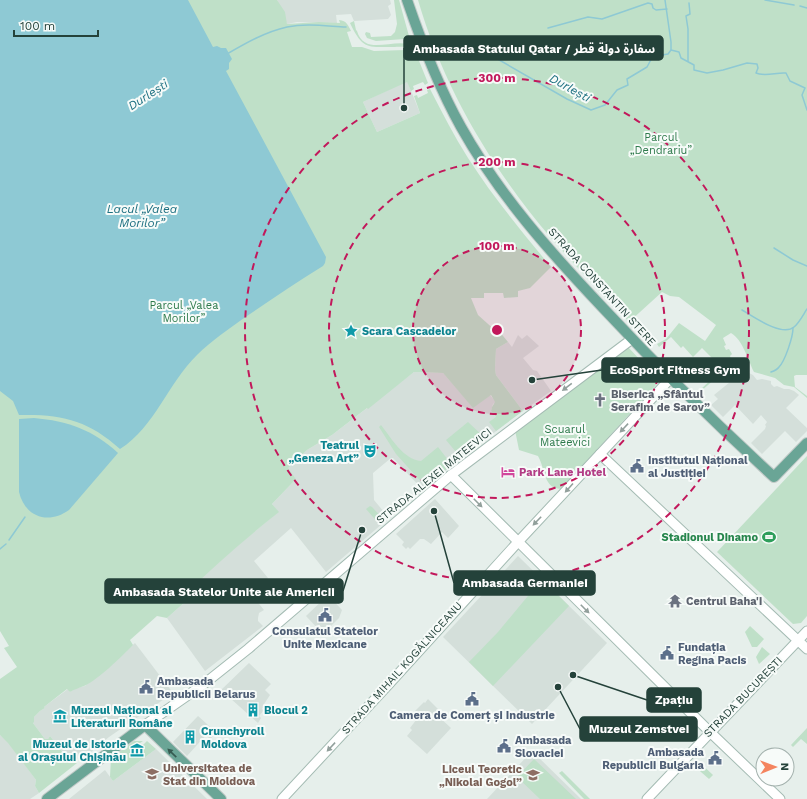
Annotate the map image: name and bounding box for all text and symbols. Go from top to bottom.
scale bar [14,12,98,38]
text: 100 m [20,19,55,33]
callout: Ambasada Statului Qatar / سفارة دولة قطر [404,36,663,60]
text: Ambasada Statului Qatar / سفارة دولة قطر [413,42,655,56]
text: 300 m [478,71,516,85]
water label: Durlești [547,71,594,105]
water label: Durlești [125,76,171,113]
park label: Parcul „Dendrariu” [630,131,692,157]
text: 200 m [478,155,516,169]
water label: Lacul „Valea Morilor” [107,202,178,230]
street label: STRADA CONSTANTIN STERE [546,225,658,349]
text: 100 m [479,239,515,253]
park label: Parcul „Valea Morilor” [150,299,218,325]
place icon: Scara Cascadelor [343,323,359,339]
centre of rings [490,323,504,337]
place label: Scara Cascadelor [362,325,456,338]
callout: EcoSport Fitness Gym [602,358,749,382]
text: EcoSport Fitness Gym [610,363,740,377]
one-way arrow [561,383,572,391]
place label: Biserica „Sfântul Serafim de Sarov” [611,388,710,414]
church icon: Biserica „Sfântul Serafim de Sarov” [592,392,608,408]
park label: Scuarul Mateevici [540,423,590,449]
one-way arrow [620,423,629,433]
street label: STRADA ALEXEI MATEEVICI [374,425,494,527]
place label: Teatrul „Geneza Art” [288,439,359,465]
theatre icon: Teatrul „Geneza Art” [362,443,378,459]
place label: Institutul Național al Justiției [648,454,748,480]
public building icon: Institutul Național al Justiției [629,458,645,474]
hotel icon: Park Lane Hotel [500,464,516,480]
place label: Park Lane Hotel [519,466,606,479]
one-way arrow [565,483,574,492]
one-way arrow [473,498,483,508]
one-way arrow [533,516,542,526]
sports icon: Stadionul Dinamo [761,529,777,545]
place label: Stadionul Dinamo [662,531,758,544]
callout: Ambasada Germaniei [454,571,595,595]
text: Ambasada Germaniei [462,576,588,590]
callout: Ambasada Statelor Unite ale Americii [105,579,343,603]
text: Ambasada Statelor Unite ale Americii [113,585,335,599]
temple icon: Centrul Baha'i [667,593,683,609]
place label: Centrul Baha'i [686,595,762,608]
street label: STRADA MIHAIL KOGĂLNICEANU [338,599,465,737]
one-way arrow [580,604,590,614]
public building icon: Consulatul Statelor Unite Mexicane [317,607,333,623]
place label: Consulatul Statelor Unite Mexicane [272,625,378,651]
place label: Fundația Regina Pacis [678,641,747,667]
public building icon: Fundația Regina Pacis [659,645,675,661]
street label: STRADA BUCUREȘTI [701,654,785,740]
place label: Ambasada Republicii Belarus [157,675,256,701]
public building icon: Ambasada Republicii Belarus [138,679,154,695]
callout: Zpațiu [647,688,701,712]
public building icon: Camera de Comerț și Industrie [464,691,480,707]
text: Zpațiu [655,693,693,707]
building icon: Blocul 2 [245,702,261,718]
place label: Muzeul Național al Literaturii Române [71,704,173,730]
place label: Blocul 2 [264,704,308,717]
museum icon: Muzeul Național al Literaturii Române [52,708,68,724]
place label: Camera de Comerț și Industrie [389,709,555,722]
callout: Muzeul Zemstvei [580,717,697,741]
text: Muzeul Zemstvei [589,722,689,736]
place label: Crunchyroll Moldova [201,725,265,751]
building icon: Crunchyroll Moldova [182,729,198,745]
place label: Ambasada Slovaciei [515,734,572,760]
place label: Muzeul de Istorie al Orașului Chișinău [18,738,126,764]
public building icon: Ambasada Slovaciei [496,738,512,754]
one-way arrow [326,741,335,752]
museum icon: Muzeul de Istorie al Orașului Chișinău [129,742,145,758]
place label: Ambasada Republicii Bulgaria [602,746,705,772]
north arrow [755,747,795,787]
one-way arrow [167,748,177,758]
public building icon: Ambasada Republicii Bulgaria [707,750,723,766]
place label: Universitatea de Stat din Moldova [163,762,256,788]
place label: Liceul Teoretic „Nikolai Gogol” [439,763,522,789]
text: N [778,763,791,771]
school or university icon: Universitatea de Stat din Moldova [144,766,160,782]
school or university icon: Liceul Teoretic „Nikolai Gogol” [525,767,541,783]

